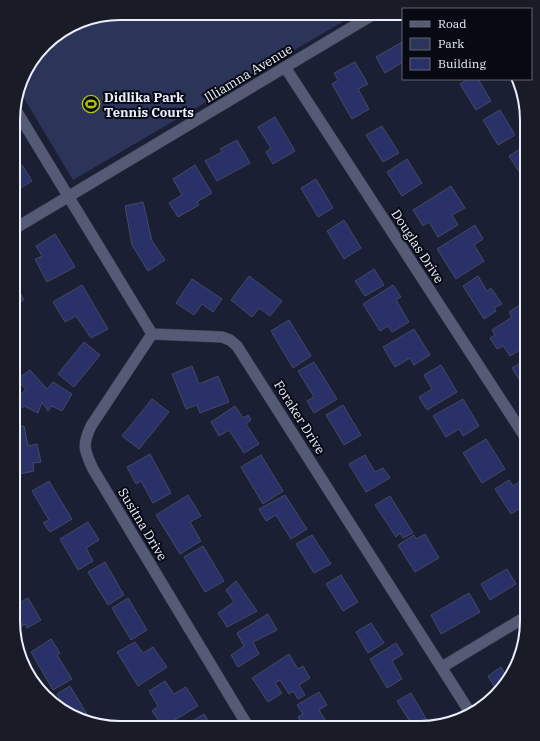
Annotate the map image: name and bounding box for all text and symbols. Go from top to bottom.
legend [402,8,532,80]
text: Road [438,16,467,31]
text: Park [438,36,464,51]
street label: Illiamna Avenue [201,40,296,106]
text: Building [438,56,486,71]
place label: Didlika Park Tennis Courts [104,89,194,121]
sports icon: Didlika Park Tennis Courts [81,94,101,114]
street label: Douglas Drive [387,206,448,286]
street label: Foraker Drive [270,377,329,457]
street label: Susitna Drive [114,485,171,564]

